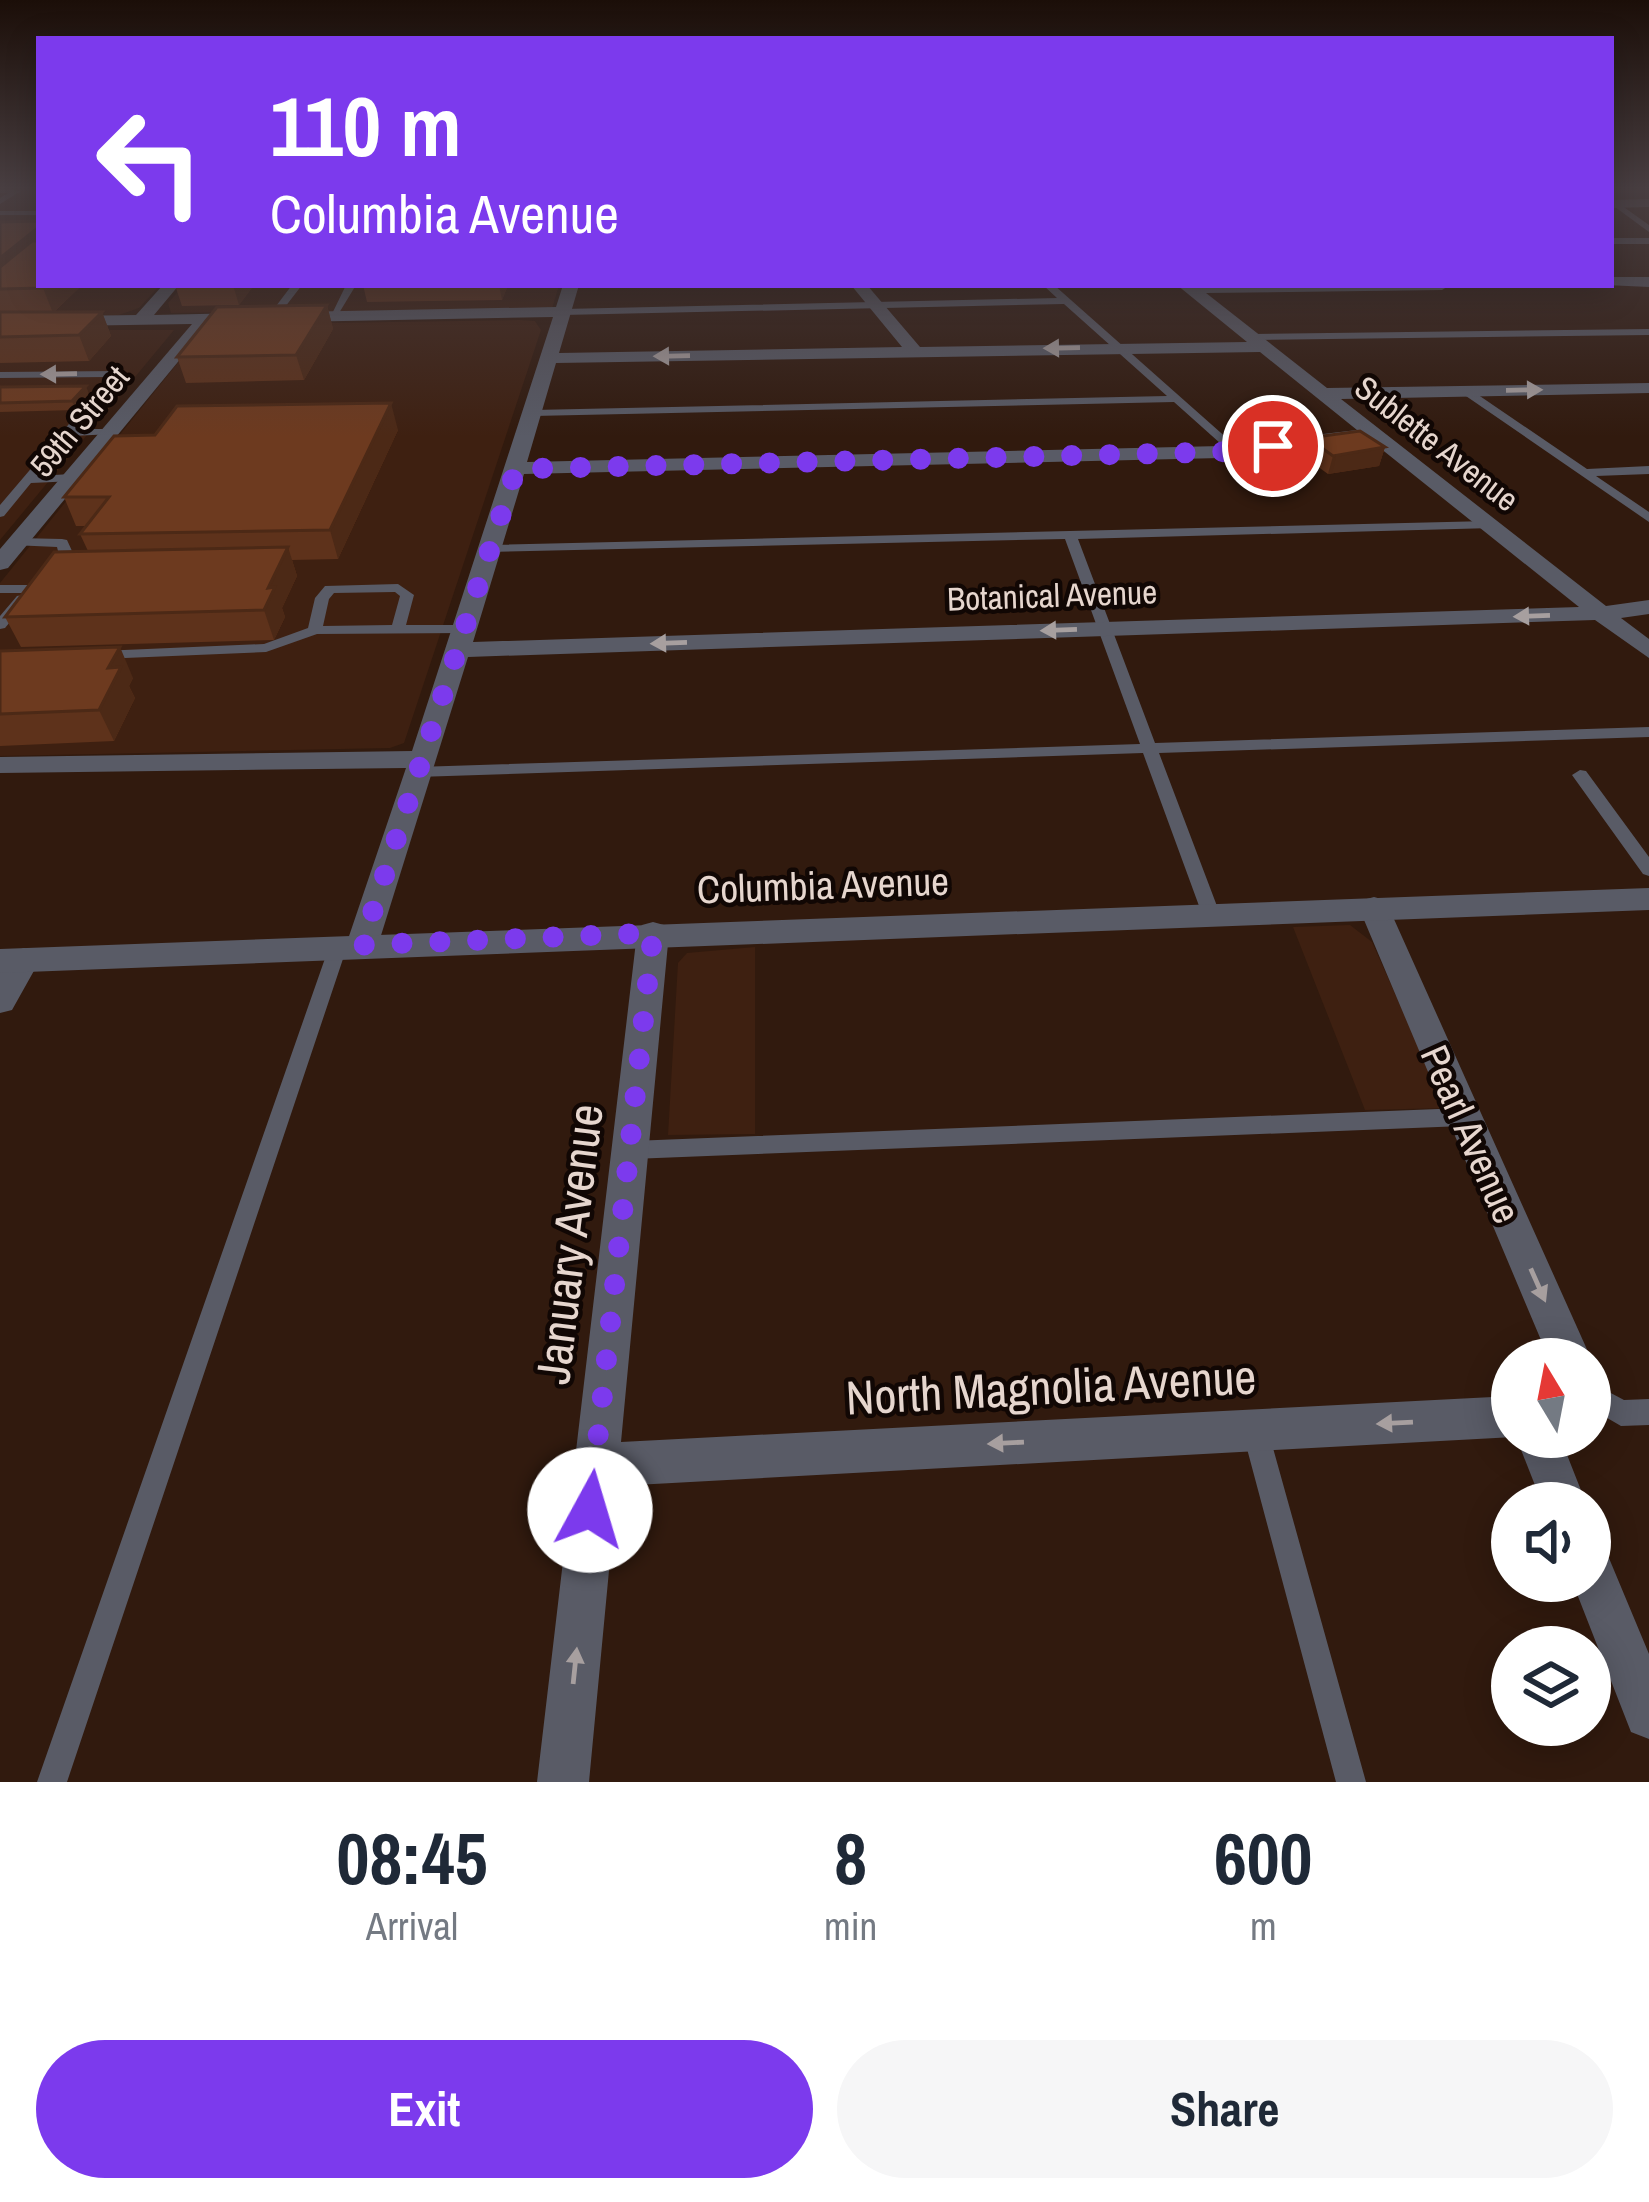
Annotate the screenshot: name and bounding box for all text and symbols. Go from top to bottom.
text: 110 m [270,69,462,182]
icon: left [72,84,228,240]
text: Columbia Avenue [270,177,619,250]
one-way arrow [1042,339,1080,358]
one-way arrow [652,347,690,366]
street label: 59th Street [20,356,138,486]
one-way arrow [39,365,77,384]
street label: Sublette Avenue [1346,365,1528,521]
one-way arrow [1506,381,1544,400]
pin [1222,395,1324,497]
icon: arrive [1240,413,1306,479]
street label: Botanical Avenue [946,569,1158,621]
one-way arrow [1512,606,1550,625]
one-way arrow [1039,621,1077,640]
one-way arrow [649,634,687,653]
street label: Columbia Avenue [696,855,950,915]
street label: Pearl Avenue [1409,1037,1533,1231]
street label: January Avenue [519,1100,618,1388]
one-way arrow [1529,1268,1549,1303]
north arrow [1491,1338,1611,1458]
map controls [1491,1338,1611,1746]
street label: North Magnolia Avenue [844,1343,1258,1430]
one-way arrow [1375,1414,1413,1433]
one-way arrow [986,1434,1024,1453]
position arrow [527,1447,653,1573]
button: sound [1491,1482,1611,1602]
button: layers [1491,1626,1611,1746]
one-way arrow [565,1646,584,1684]
text: 08:45 [337,1809,488,1906]
text: 8 [834,1809,867,1906]
text: 600 [1214,1809,1312,1906]
text: Arrival [366,1900,458,1952]
text: min [824,1900,877,1952]
text: m [1250,1900,1277,1952]
button: Exit [36,2040,813,2178]
button: Share [837,2040,1613,2178]

